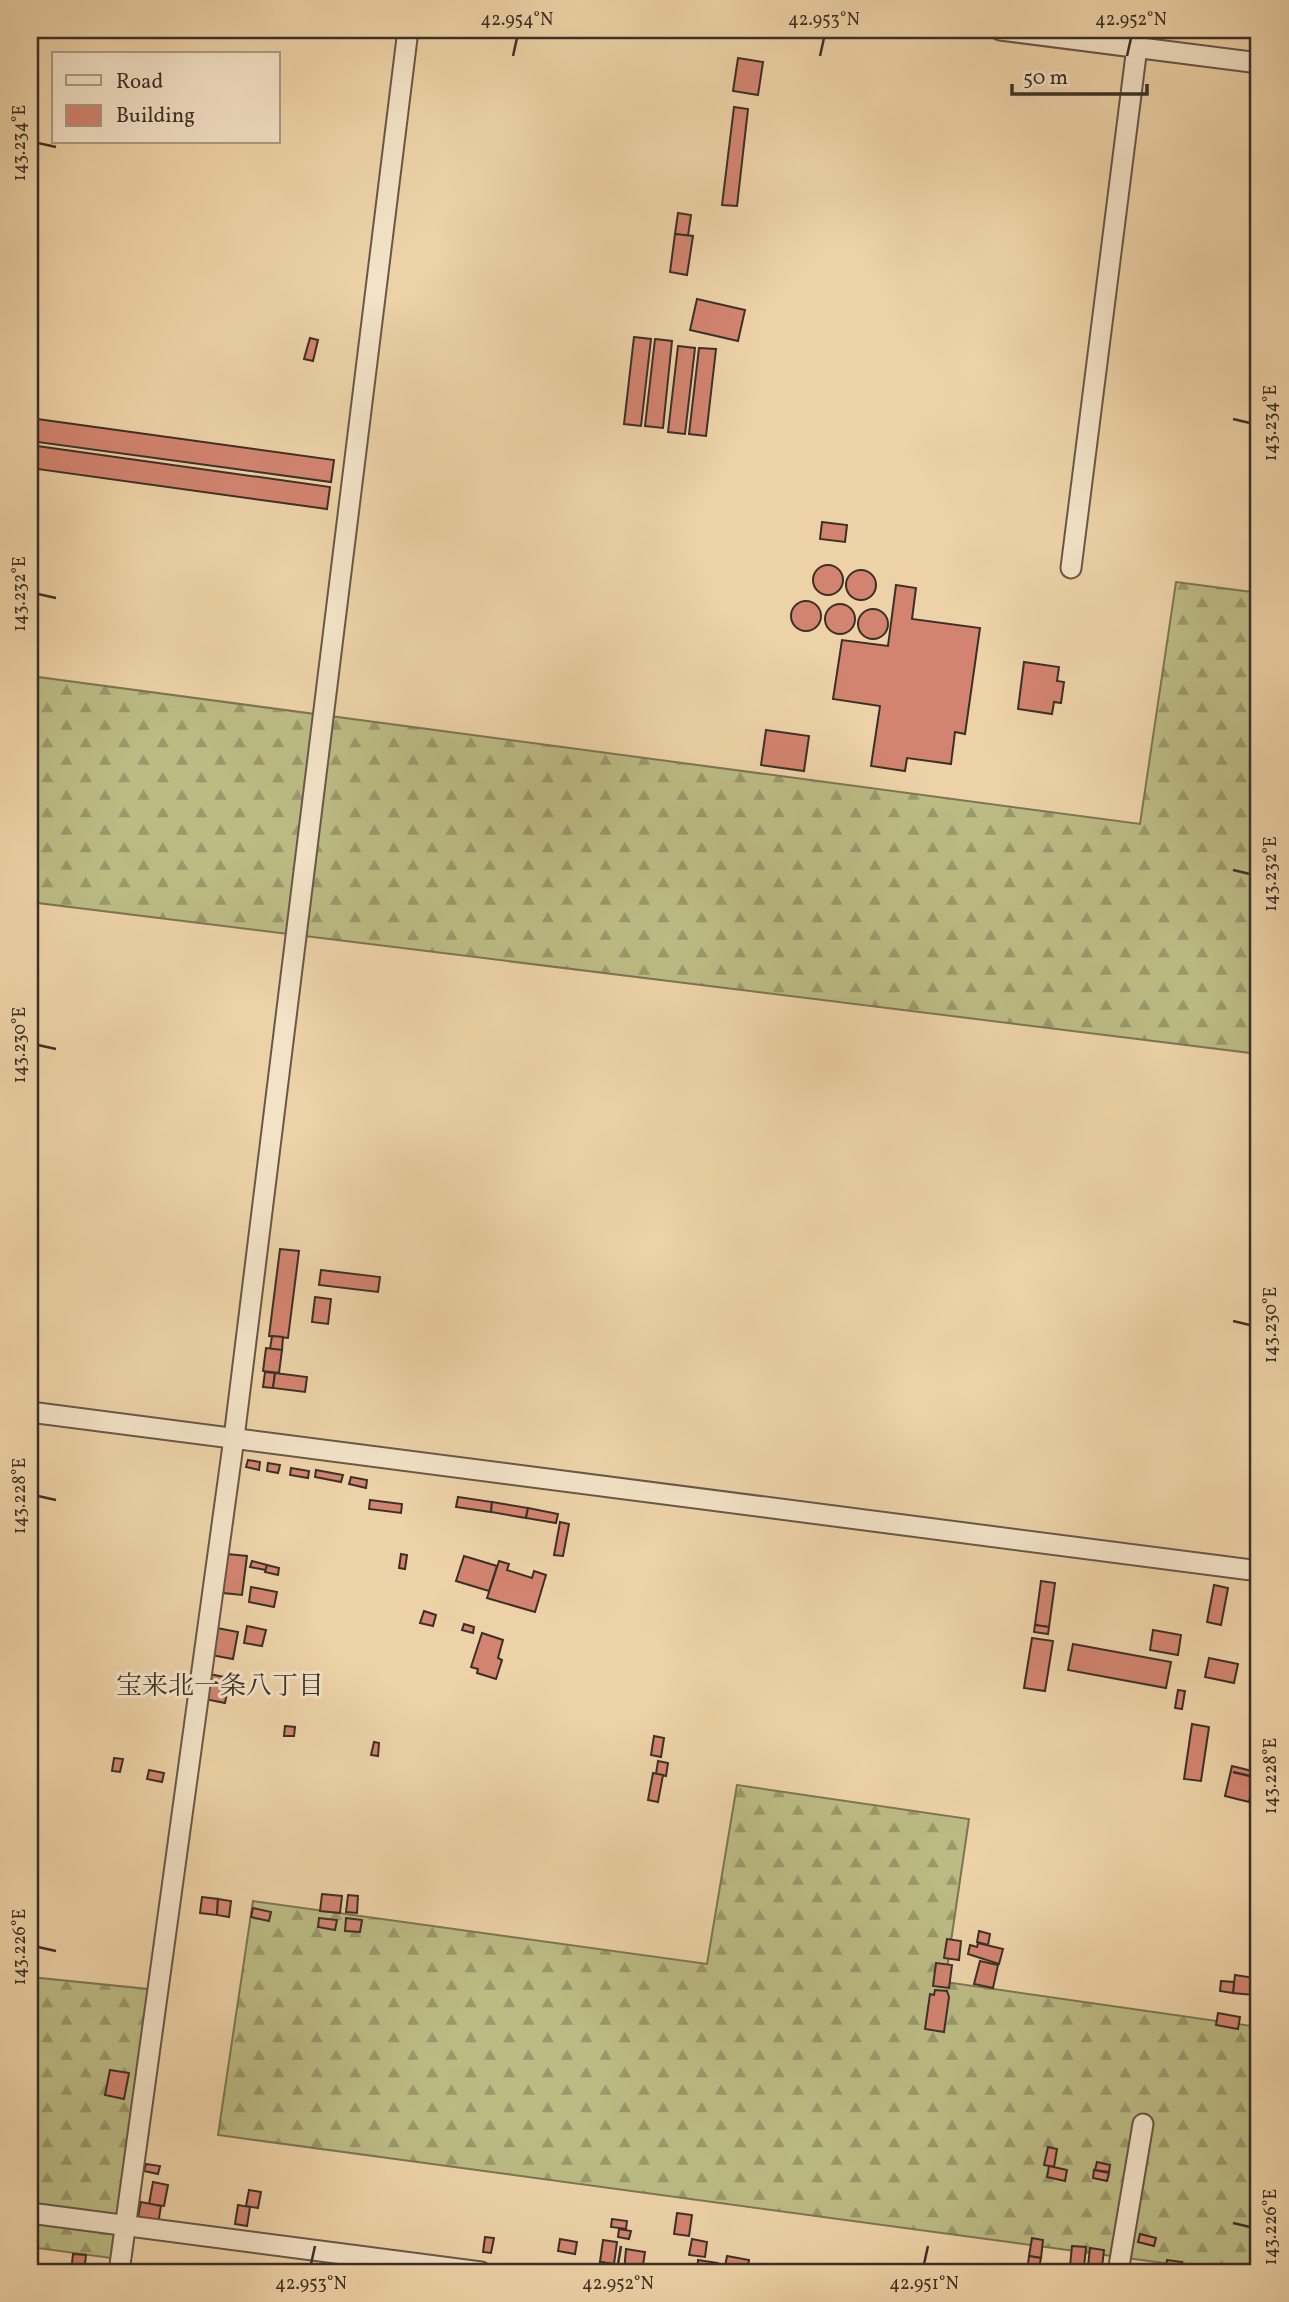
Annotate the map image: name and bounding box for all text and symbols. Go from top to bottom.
text: 42.954°N [481,8,553,33]
text: 42.953°N [788,8,860,33]
text: 42.952°N [1095,8,1167,33]
legend [52,52,280,144]
scale bar [1012,52,1147,96]
text: 50 m [1023,64,1068,93]
text: Road [116,68,163,97]
text: Building [116,102,195,131]
text: 143.234°E [8,105,33,181]
text: 143.234°E [1259,385,1284,461]
text: 143.232°E [8,556,33,632]
text: 143.232°E [1259,836,1284,912]
text: 143.230°E [8,1007,33,1083]
text: 143.230°E [1259,1287,1284,1363]
text: 143.228°E [8,1458,33,1534]
district label: 宝来北一条八丁目 [116,1669,324,1705]
text: 143.228°E [1259,1738,1284,1814]
text: 143.226°E [8,1909,33,1985]
text: 143.226°E [1259,2189,1284,2265]
text: 42.953°N [275,2272,347,2297]
text: 42.952°N [582,2272,654,2297]
text: 42.951°N [889,2272,959,2297]

